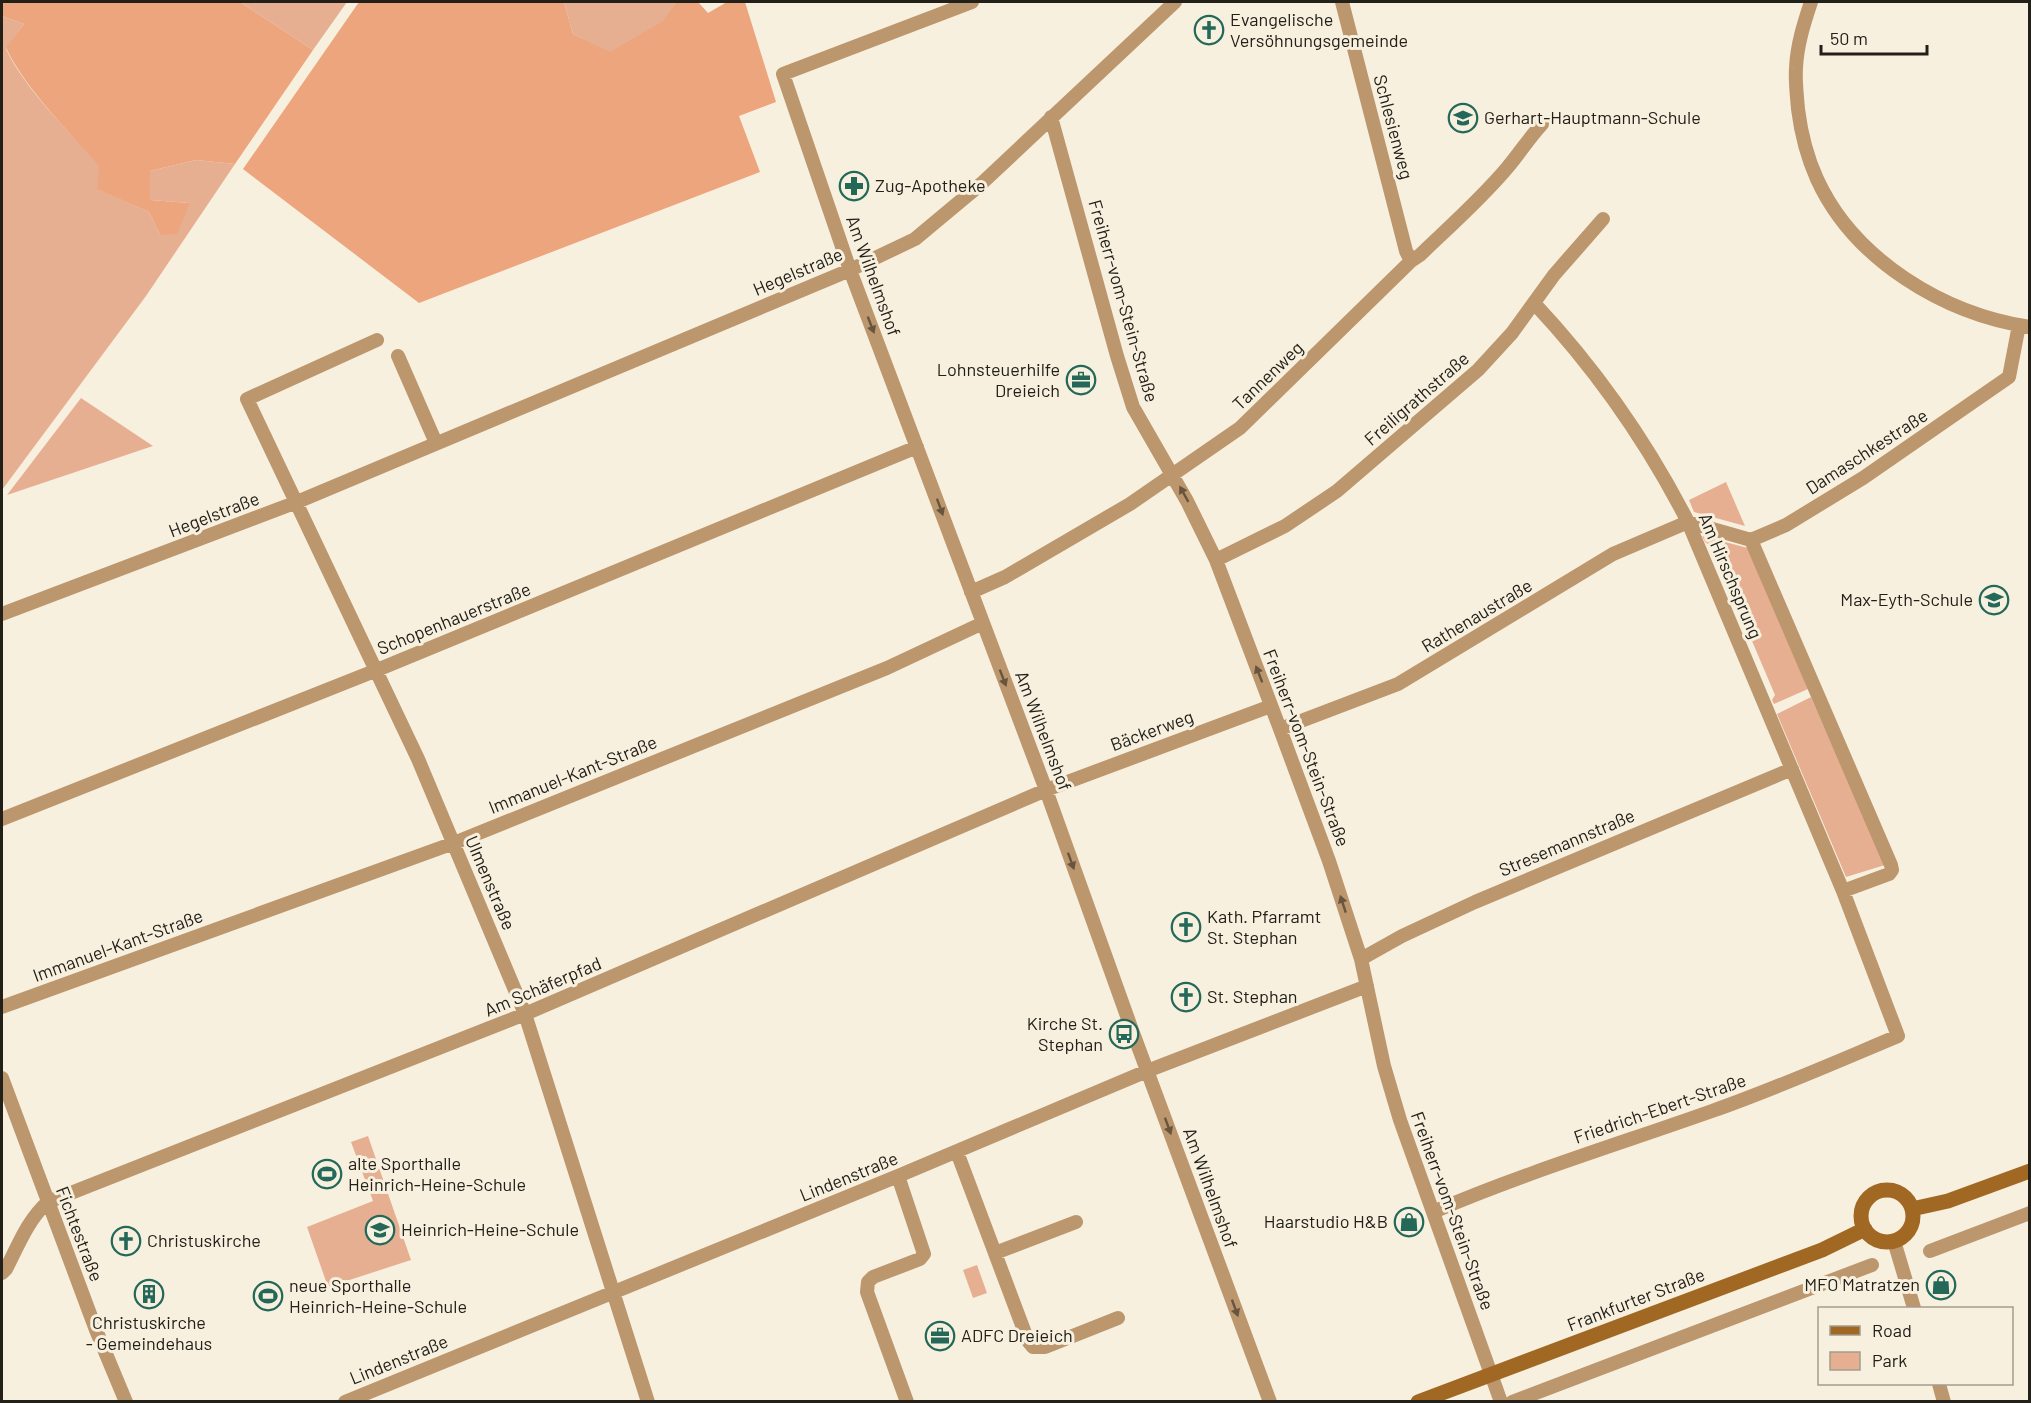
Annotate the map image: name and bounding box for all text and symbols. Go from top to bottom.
place label: Evangelische Versöhnungsgemeinde [1230,8,1408,51]
church icon: Evangelische Versöhnungsgemeinde [1193,14,1225,46]
scale bar [1821,18,1928,56]
text: 50 m [1830,27,1868,49]
street label: Schlesienweg [1369,72,1418,181]
school or university icon: Gerhart-Hauptmann-Schule [1447,102,1479,134]
place label: Gerhart-Hauptmann-Schule [1484,106,1701,128]
pharmacy icon: Zug-Apotheke [838,170,870,202]
place label: Zug-Apotheke [875,174,986,196]
street label: Freiherr-vom-Stein-Straße [1085,197,1163,404]
street label: Am Wilhelmshof [842,212,906,339]
street label: Hegelstraße [749,242,846,300]
one-way arrow [866,316,876,334]
street label: Tannenweg [1227,336,1307,414]
street label: Freiligrathstraße [1360,347,1473,450]
place label: Lohnsteuerhilfe Dreieich [937,358,1060,401]
office icon: Lohnsteuerhilfe Dreieich [1065,364,1097,396]
street label: Damaschkestraße [1801,404,1931,499]
one-way arrow [1179,486,1189,503]
street label: Hegelstraße [165,487,262,541]
one-way arrow [936,498,945,516]
street label: Am Hirschsprung [1695,510,1767,642]
street label: Rathenaustraße [1417,574,1536,657]
street label: Schopenhauerstraße [374,577,534,659]
school or university icon: Max-Eyth-Schule [1978,584,2010,616]
place label: Max-Eyth-Schule [1840,588,1973,610]
street label: Freiherr-vom-Stein-Straße [1259,646,1355,849]
one-way arrow [1254,665,1263,683]
street label: Am Wilhelmshof [1011,668,1077,794]
one-way arrow [999,669,1009,687]
street label: Bäckerweg [1107,705,1196,755]
street label: Immanuel-Kant-Straße [485,730,660,818]
street label: Stresemannstraße [1495,804,1638,881]
street label: Ulmenstraße [461,832,521,933]
one-way arrow [1067,852,1077,870]
one-way arrow [1338,895,1347,913]
street label: Immanuel-Kant-Straße [30,904,206,986]
place label: Kath. Pfarramt St. Stephan [1207,905,1321,948]
church icon: Kath. Pfarramt St. Stephan [1170,911,1202,943]
street label: Am Schäferpfad [481,952,604,1021]
church icon: St. Stephan [1170,981,1202,1013]
place label: St. Stephan [1207,985,1298,1007]
place label: Kirche St. Stephan [1027,1012,1103,1055]
bus stop icon: Kirche St. Stephan [1108,1018,1140,1050]
street label: Friedrich-Ebert-Straße [1571,1068,1749,1148]
street label: Freiherr-vom-Stein-Straße [1407,1108,1499,1313]
one-way arrow [1163,1117,1173,1135]
street label: Am Wilhelmshof [1179,1124,1243,1251]
street label: Lindenstraße [796,1146,901,1206]
place label: alte Sporthalle Heinrich-Heine-Schule [348,1152,526,1195]
sports icon: alte Sporthalle Heinrich-Heine-Schule [311,1158,343,1190]
street label: Fichtestraße [52,1183,108,1284]
shop icon: Haarstudio H&B [1393,1206,1425,1238]
place label: Haarstudio H&B [1264,1210,1388,1232]
school or university icon: Heinrich-Heine-Schule [364,1214,396,1246]
place label: Heinrich-Heine-Schule [401,1218,579,1240]
church icon: Christuskirche [110,1225,142,1257]
place label: Christuskirche [147,1229,261,1251]
street label: Frankfurter Straße [1564,1263,1708,1335]
shop icon: MFO Matratzen [1925,1269,1957,1301]
place label: MFO Matratzen [1804,1273,1920,1295]
place label: neue Sporthalle Heinrich-Heine-Schule [289,1274,467,1317]
building icon: Christuskirche - Gemeindehaus [133,1278,165,1310]
sports icon: neue Sporthalle Heinrich-Heine-Schule [252,1280,284,1312]
one-way arrow [1231,1300,1241,1318]
legend [1818,1307,2013,1385]
place label: Christuskirche - Gemeindehaus [86,1311,212,1354]
text: Road [1872,1319,1912,1341]
office icon: ADFC Dreieich [924,1320,956,1352]
place label: ADFC Dreieich [961,1324,1073,1346]
street label: Lindenstraße [346,1329,451,1389]
text: Park [1872,1349,1907,1371]

